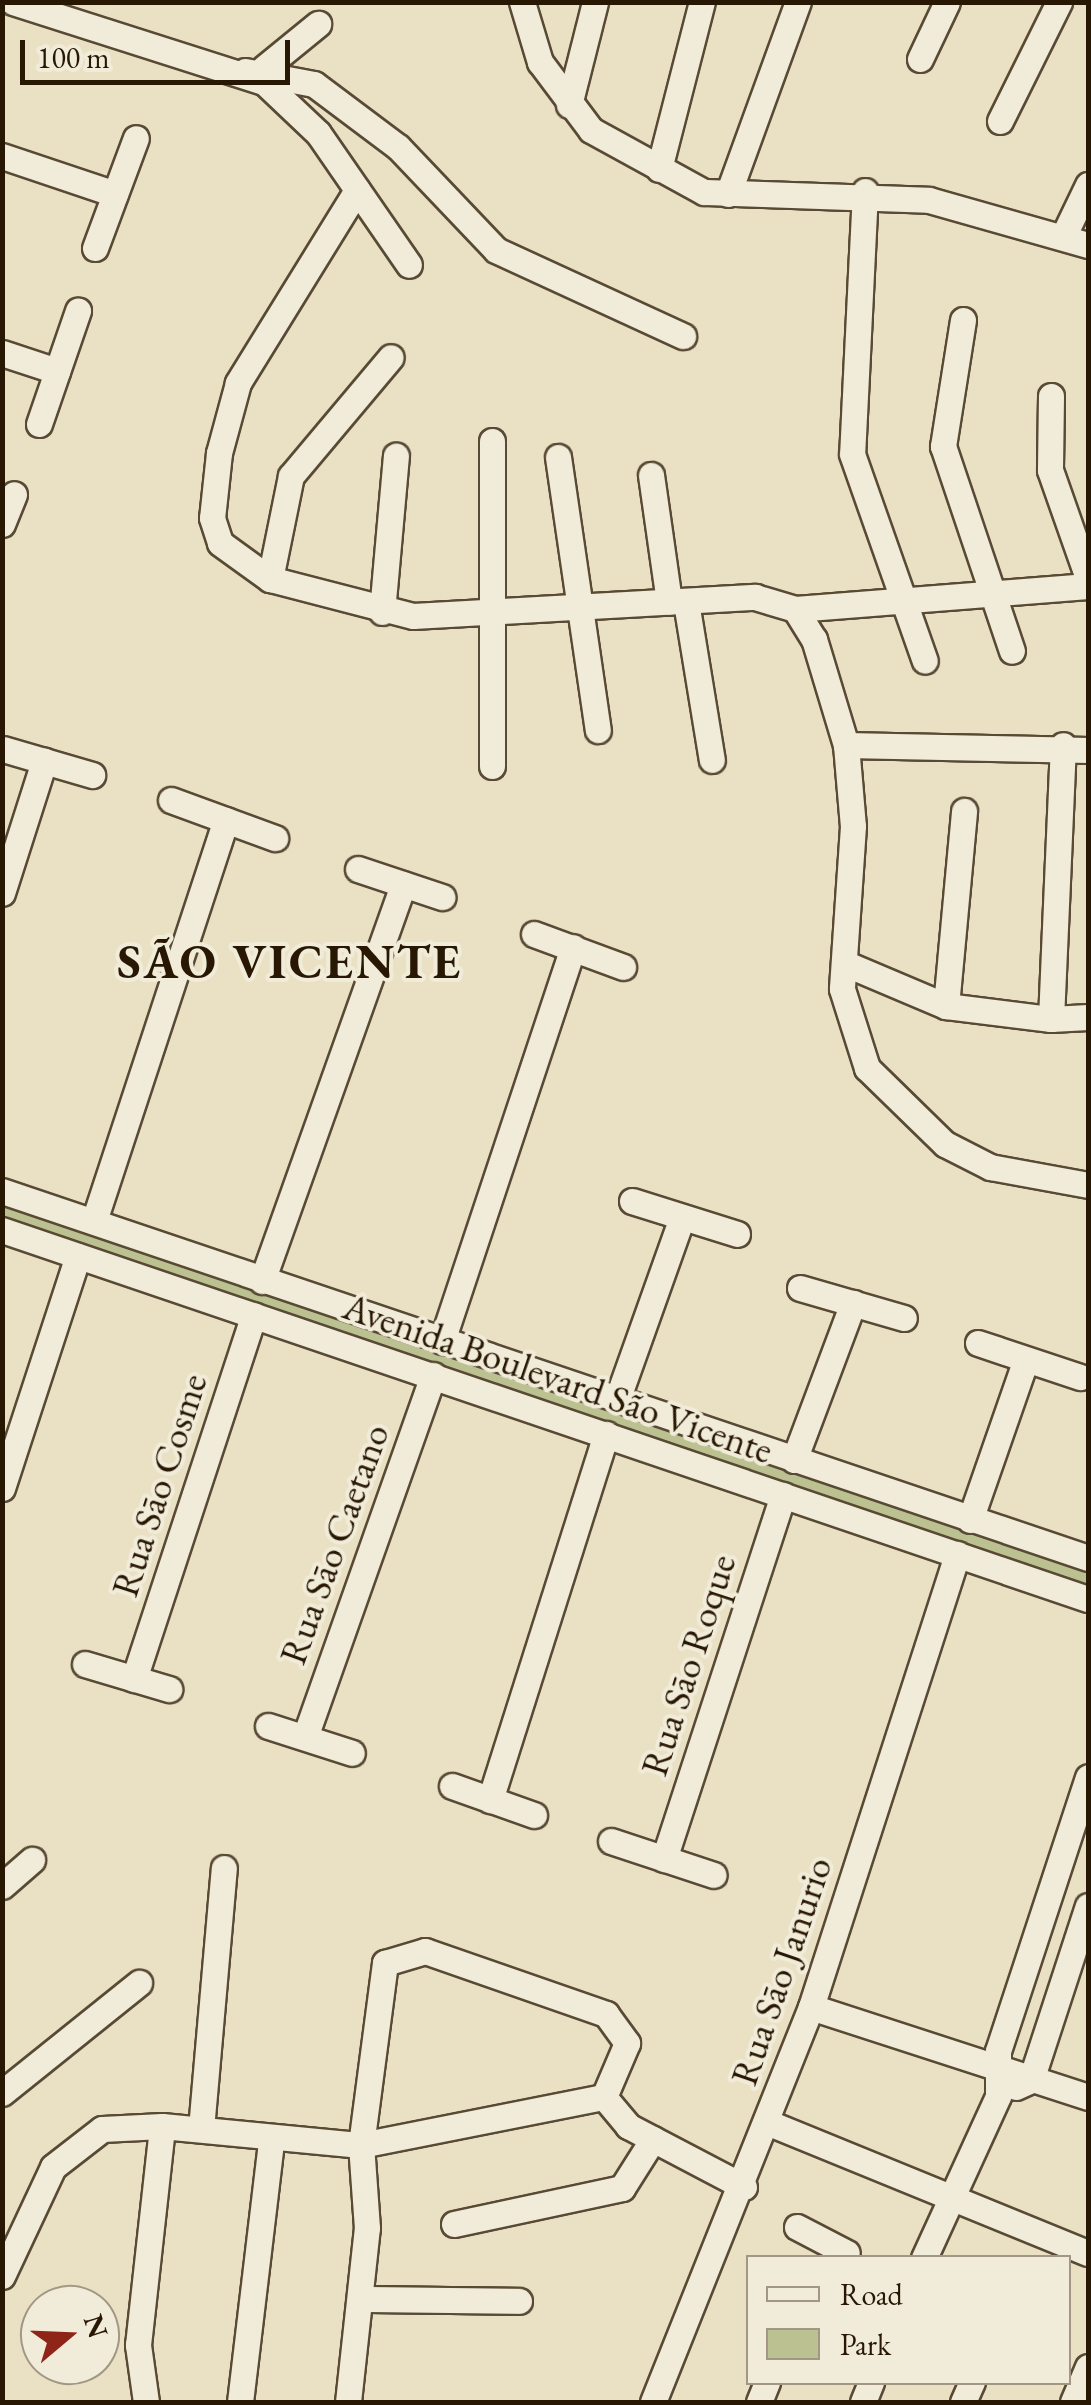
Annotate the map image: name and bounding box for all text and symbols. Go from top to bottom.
scale bar [25,20,295,82]
text: 100 m [37,38,110,77]
district label: SÃO VICENTE [117,933,463,991]
street label: Avenida Boulevard São Vicente [337,1283,779,1473]
street label: Rua Sāo Cosme [102,1368,216,1602]
street label: Rua Sāo Caetano [269,1418,399,1670]
street label: Rua Sāo Roque [631,1549,745,1781]
street label: Rua Sāo Janurio [721,1851,841,2091]
legend [746,2255,1071,2385]
text: Road [840,2275,903,2314]
north arrow [20,2285,120,2385]
text: N [76,2309,117,2342]
text: Park [840,2325,891,2364]

